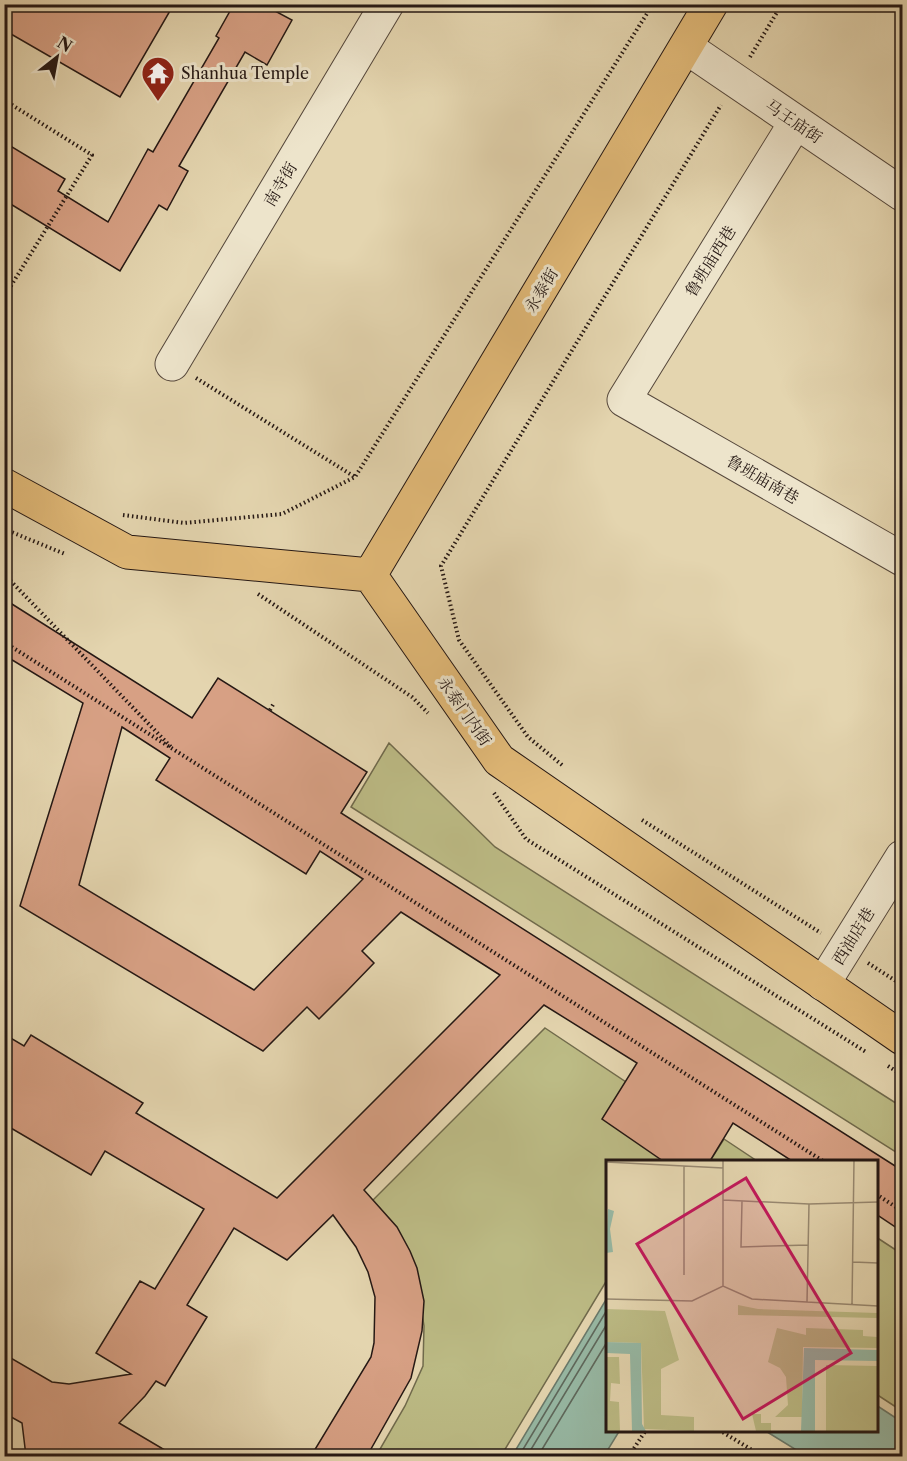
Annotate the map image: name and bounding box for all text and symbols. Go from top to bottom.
north arrow [27,27,87,87]
text: N [54,32,76,56]
temple icon: Shanhua Temple [140,55,176,102]
place label: Shanhua Temple [181,63,309,83]
street label: 马王庙街 [762,95,826,147]
street label: 南寺街 [259,158,301,210]
street label: 鲁班庙西巷 [680,222,740,300]
street label: 永泰街 [520,264,562,316]
street label: 鲁班庙南巷 [723,450,803,508]
street label: 永泰门内街 [434,672,496,750]
street label: 西油店巷 [828,904,878,968]
inset map [606,1160,877,1431]

